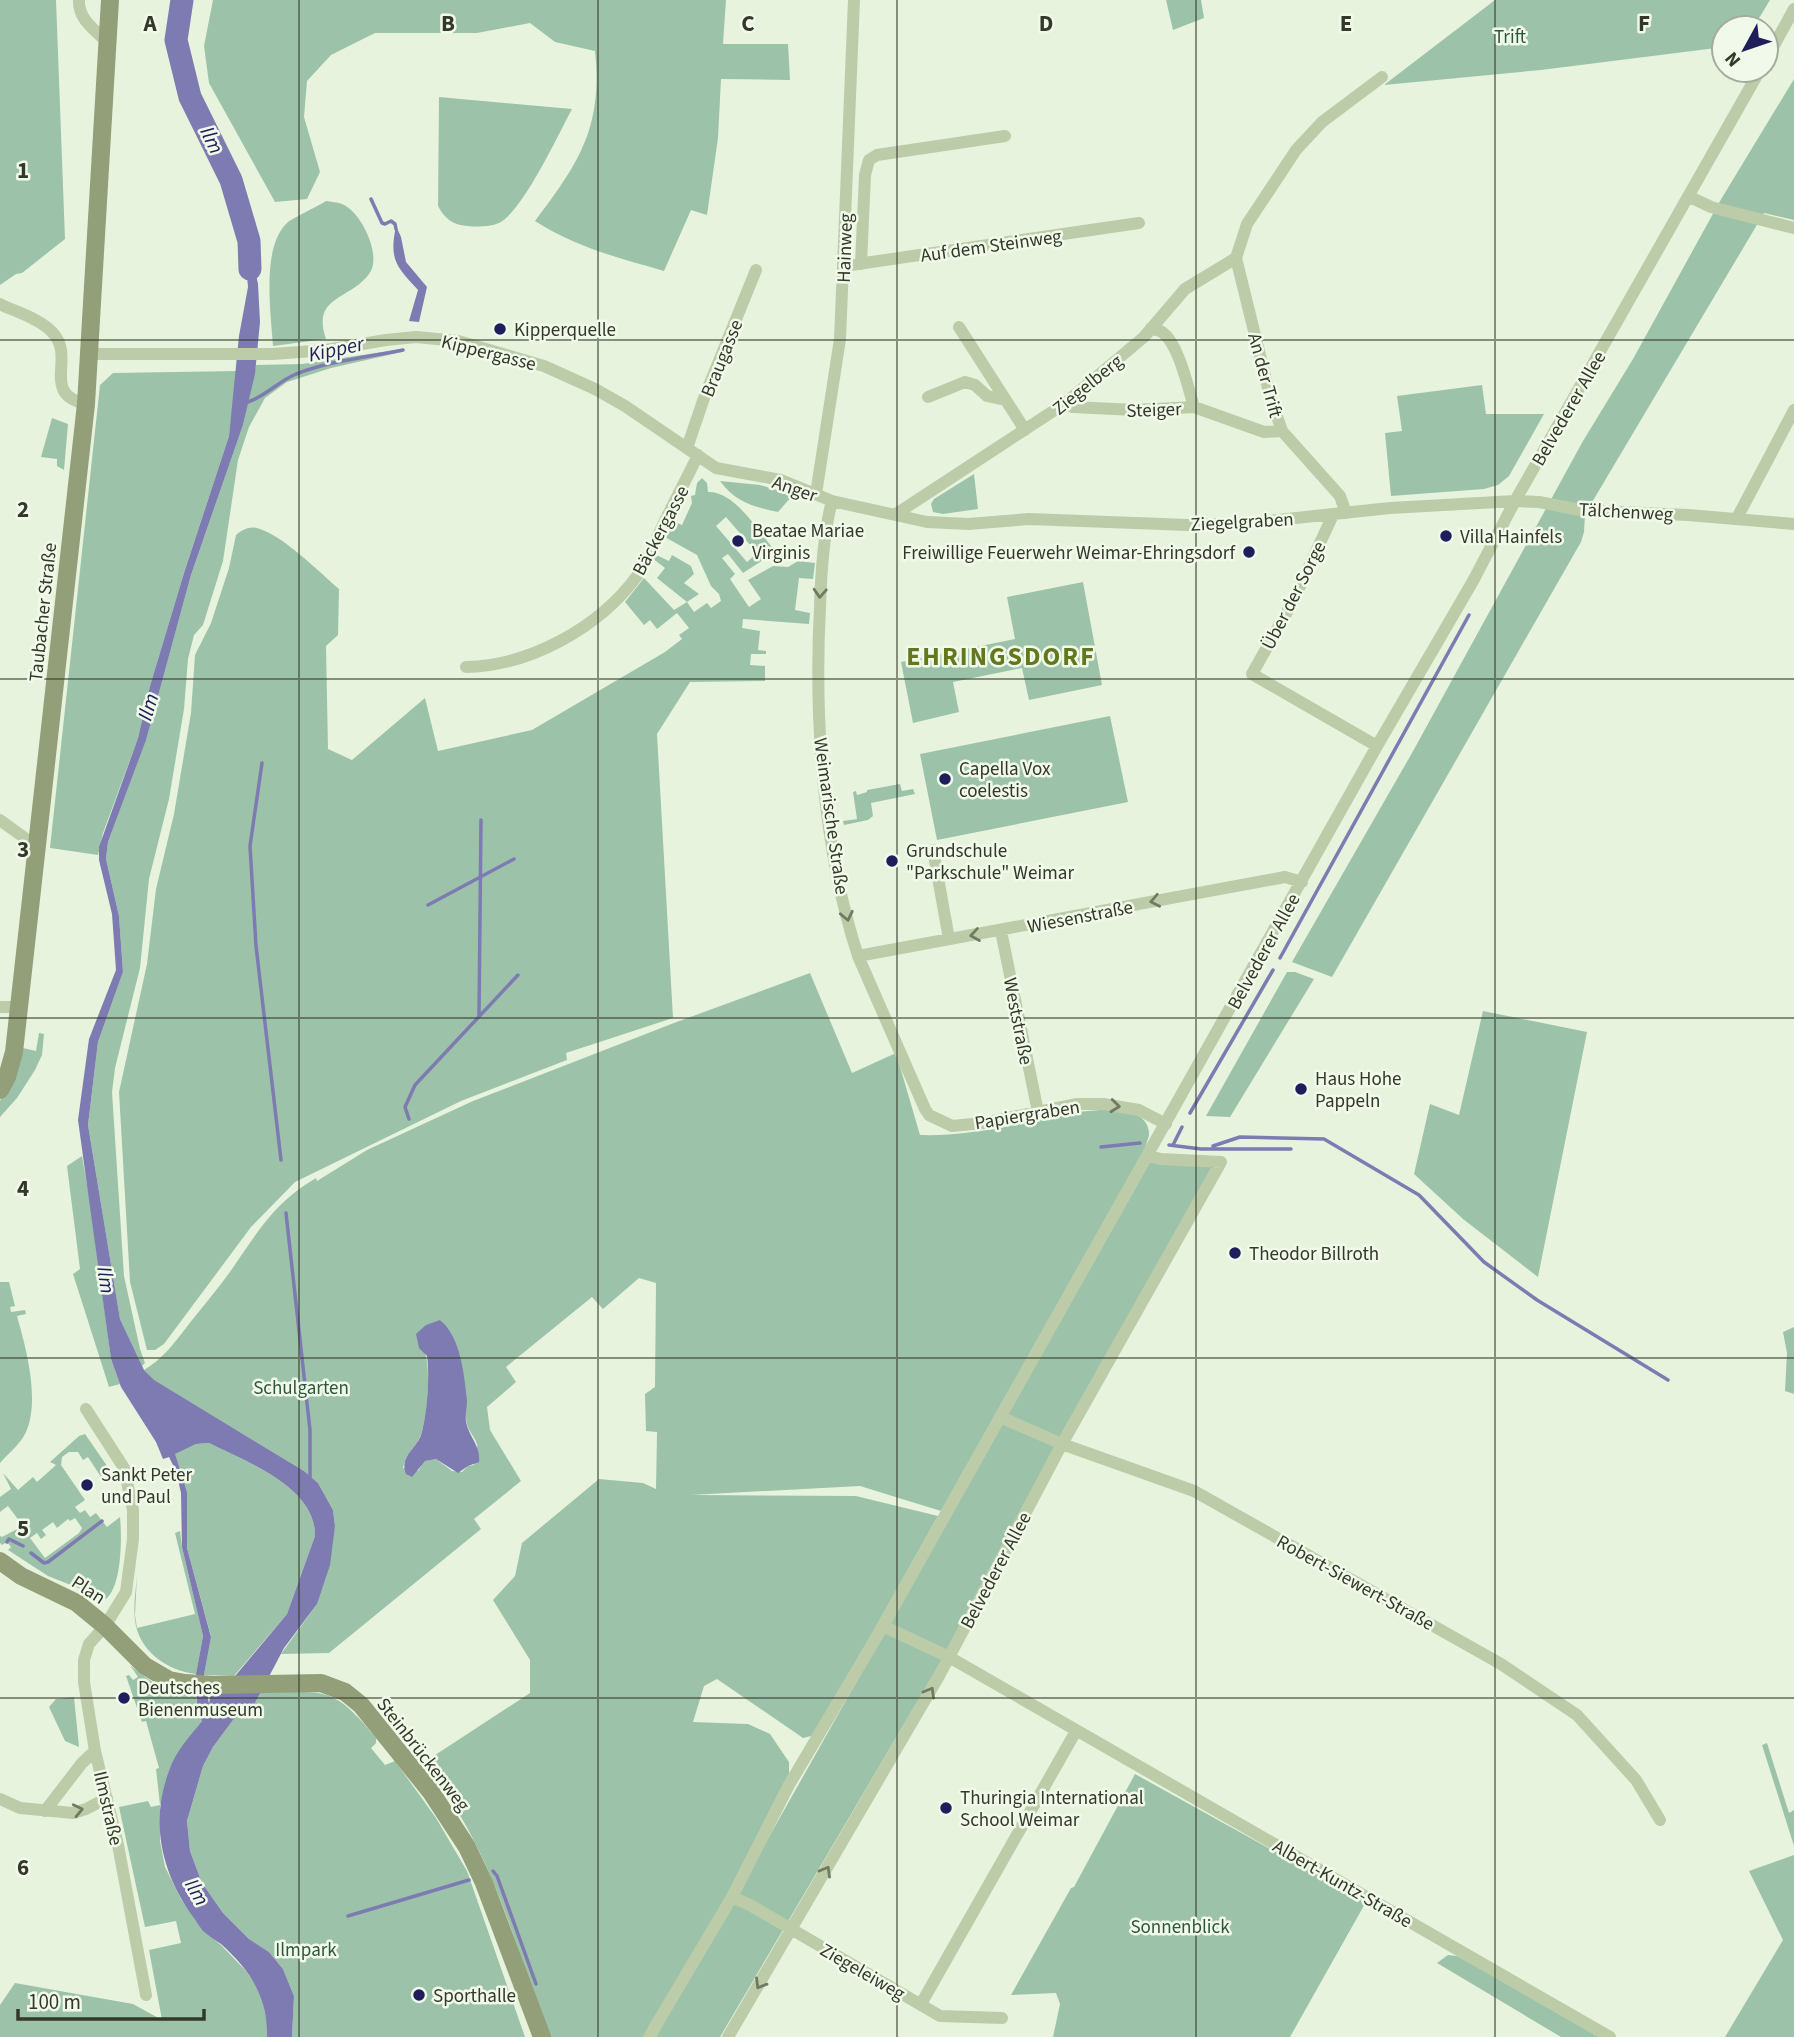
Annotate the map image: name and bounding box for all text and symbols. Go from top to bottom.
text: A [142,7,157,40]
text: B [441,7,455,40]
text: C [741,7,755,40]
text: D [1039,7,1053,40]
text: E [1340,7,1352,40]
text: F [1638,7,1650,40]
north arrow [1710,14,1780,84]
park label: Trift [1494,24,1527,51]
text: N [1719,45,1748,72]
water label: Ilm [193,121,231,159]
text: 1 [17,154,29,187]
street label: Hainweg [831,212,860,283]
street label: Auf dem Steinweg [919,223,1064,270]
street label: Braugasse [695,316,750,401]
place label: Kipperquelle [514,317,616,344]
marker: Kipperquelle [492,321,508,337]
water label: Kipper [305,328,367,370]
street label: Kippergasse [438,329,539,378]
street label: An der Trift [1240,330,1289,421]
street label: Belvederer Allee [1525,346,1613,471]
street label: Ziegelberg [1047,348,1129,422]
street label: Steiger [1126,396,1183,425]
street label: Anger [768,469,821,510]
street label: Bäckergasse [626,481,696,581]
text: 2 [17,493,29,526]
street label: Tälchenweg [1578,497,1674,528]
street label: Ziegelgraben [1190,506,1294,539]
place label: Beatae Mariae Virginis [752,518,864,567]
place label: Villa Hainfels [1460,524,1562,551]
marker: Villa Hainfels [1438,528,1454,544]
marker: Beatae Mariae Virginis [730,533,746,549]
street label: Über der Sorge [1255,537,1333,655]
place label: Freiwillige Feuerwehr Weimar-Ehringsdorf [902,540,1236,567]
street label: Taubacher Straße [23,541,64,683]
marker: Freiwillige Feuerwehr Weimar-Ehringsdorf [1241,544,1257,560]
one-way arrow [813,588,828,599]
district label: EHRINGSDORF [906,638,1096,675]
water label: Ilm [130,690,166,724]
street label: Weimarische Straße [806,736,855,896]
place label: Capella Vox coelestis [959,756,1051,805]
marker: Capella Vox coelestis [937,771,953,787]
text: 3 [17,833,29,866]
place label: Grundschule "Parkschule" Weimar [906,838,1074,887]
marker: Grundschule "Parkschule" Weimar [884,853,900,869]
street label: Belvederer Allee [1221,889,1307,1015]
one-way arrow [1149,893,1161,908]
street label: Wiesenstraße [1025,894,1135,941]
one-way arrow [838,910,853,922]
one-way arrow [969,927,981,942]
street label: Weststraße [996,975,1039,1067]
place label: Haus Hohe Pappeln [1315,1066,1402,1115]
marker: Haus Hohe Pappeln [1293,1081,1309,1097]
street label: Papiergraben [973,1094,1082,1137]
one-way arrow [1109,1098,1121,1113]
text: 4 [17,1172,29,1205]
place label: Theodor Billroth [1249,1241,1379,1268]
marker: Theodor Billroth [1227,1245,1243,1261]
water label: Ilm [89,1264,123,1296]
park label: Schulgarten [253,1375,349,1402]
place label: Sankt Peter und Paul [101,1462,192,1511]
marker: Sankt Peter und Paul [79,1477,95,1493]
street label: Belvederer Allee [954,1508,1038,1634]
text: 5 [17,1512,29,1545]
street label: Robert-Siewert-Straße [1271,1529,1439,1638]
street label: Plan [66,1569,110,1611]
place label: Deutsches Bienenmuseum [138,1675,263,1724]
one-way arrow [922,1686,935,1699]
marker: Deutsches Bienenmuseum [116,1690,132,1706]
street label: Steinbrückenweg [370,1692,476,1818]
street label: Ilmstraße [86,1768,129,1848]
place label: Thuringia International School Weimar [960,1785,1144,1834]
marker: Thuringia International School Weimar [938,1800,954,1816]
one-way arrow [72,1804,84,1819]
street label: Albert-Kuntz-Straße [1268,1833,1417,1935]
text: 6 [17,1851,29,1884]
one-way arrow [818,1866,831,1879]
water label: Ilm [177,1873,217,1911]
park label: Sonnenblick [1130,1914,1230,1941]
park label: Ilmpark [275,1937,337,1964]
street label: Ziegeleiweg [815,1937,910,2008]
one-way arrow [755,1976,768,1989]
scale bar [18,1978,203,2022]
place label: Sporthalle [433,1983,516,2010]
text: 100 m [28,1987,81,2017]
marker: Sporthalle [411,1987,427,2003]

